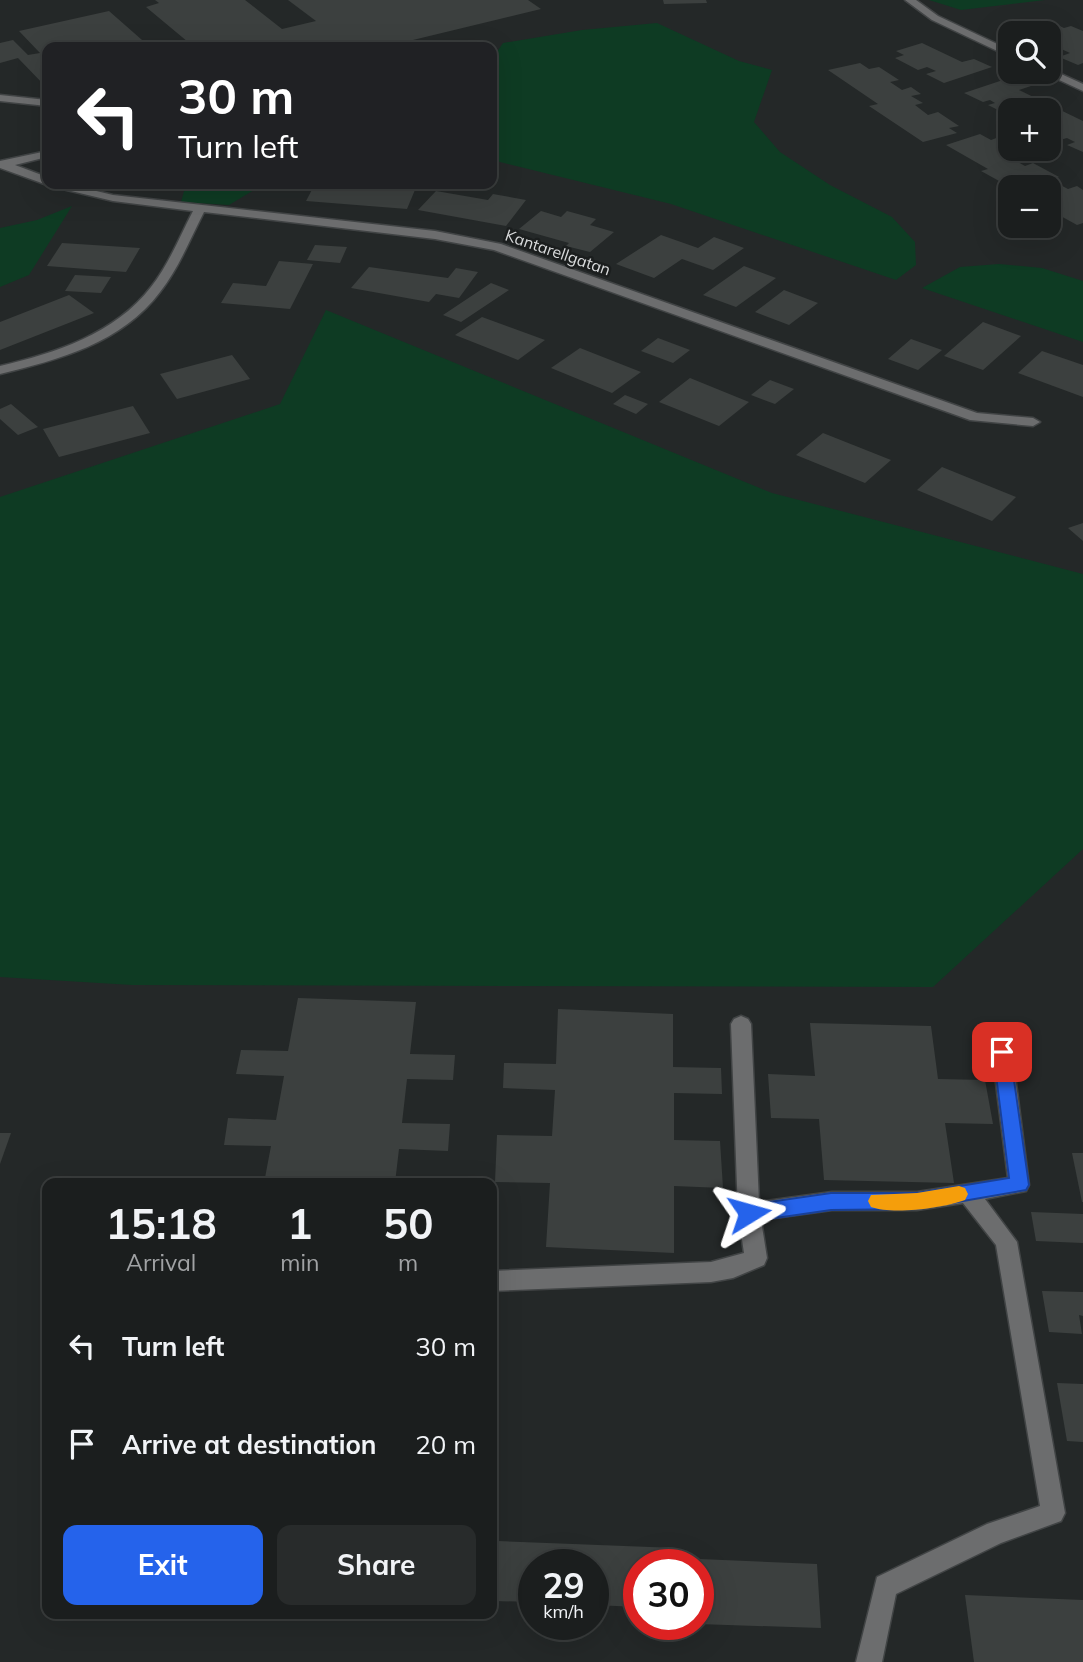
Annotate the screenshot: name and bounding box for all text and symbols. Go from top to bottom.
map controls [998,21,1061,238]
button: search [998,21,1061,84]
text: 30 m [178,65,294,126]
icon: left [63,70,154,161]
button: + [998,98,1061,161]
text: Turn left [178,126,298,166]
button: − [998,175,1061,238]
street label: Kantarellgatan [503,225,613,279]
pin [972,1022,1032,1082]
icon: arrive [983,1033,1021,1071]
position arrow [712,1176,786,1250]
text: 15:18 [106,1197,217,1250]
text: 1 [287,1197,312,1250]
text: 50 [383,1197,433,1250]
text: Arrival [126,1248,196,1277]
text: min [280,1248,319,1277]
text: m [398,1248,418,1277]
icon: left [63,1327,101,1365]
text: Turn left [122,1330,224,1363]
text: 30 m [415,1330,476,1363]
icon: arrive [63,1425,101,1463]
text: Arrive at destination [122,1428,377,1461]
text: 20 m [415,1428,476,1461]
button: Exit [63,1525,263,1605]
button: Share [277,1525,476,1605]
speed limit sign: 30 [623,1549,714,1640]
text: 29 [542,1563,585,1607]
text: km/h [543,1600,584,1623]

